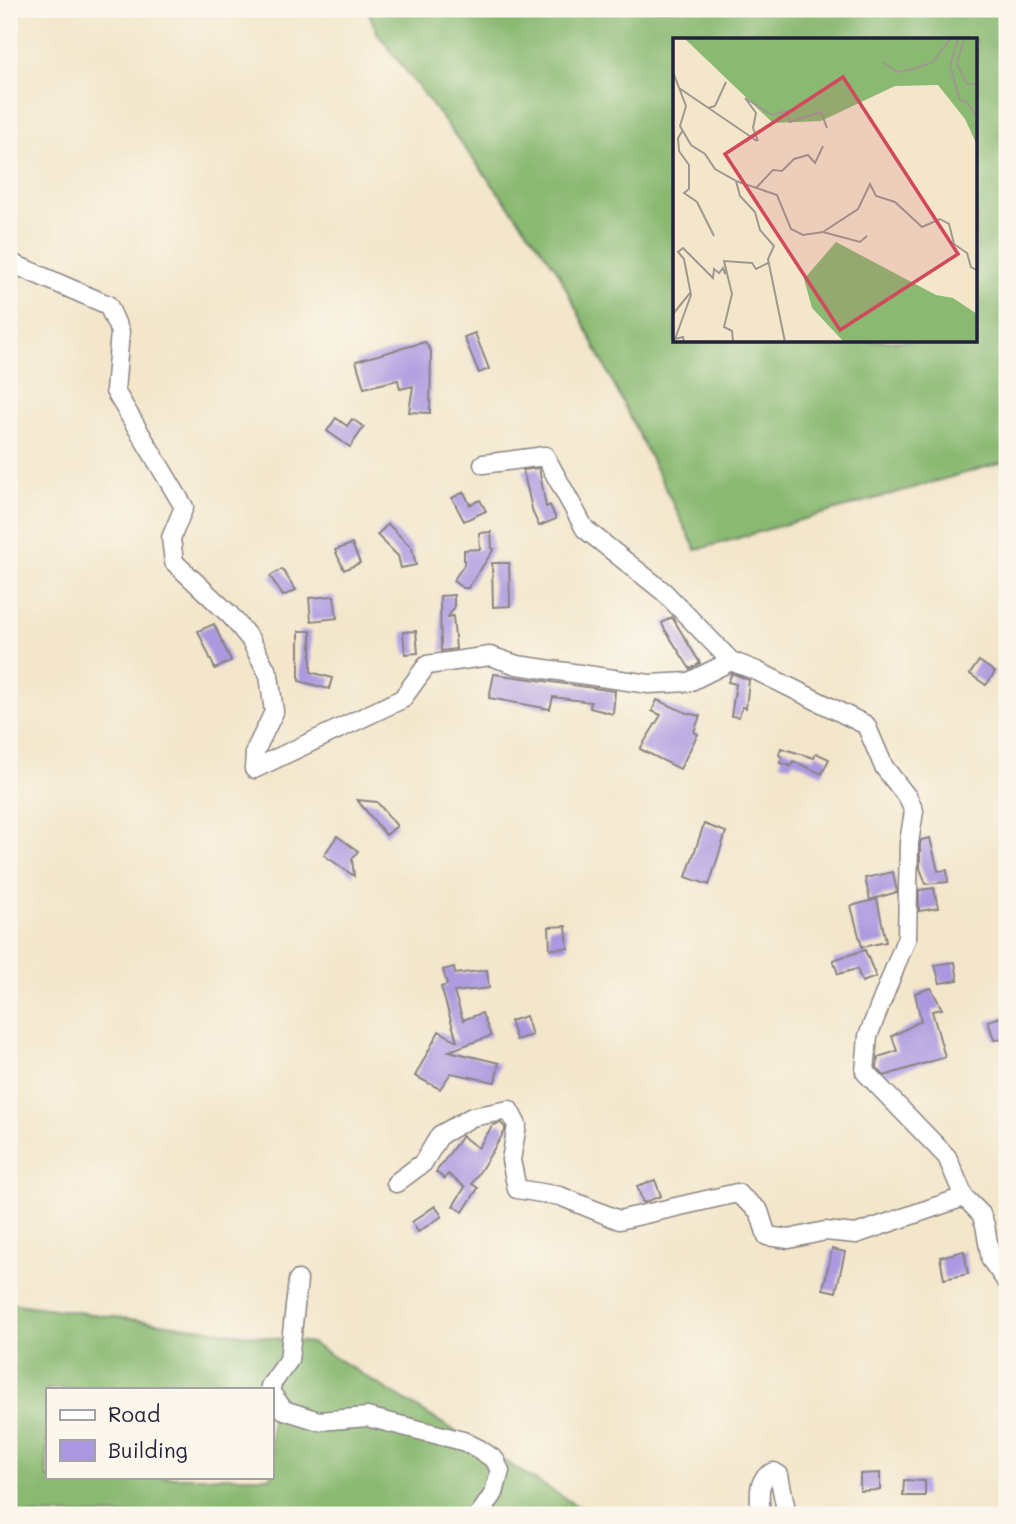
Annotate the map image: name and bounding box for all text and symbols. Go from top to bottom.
inset map [673,38,978,343]
legend [46,1388,273,1478]
text: Road [108,1400,160,1427]
text: Building [108,1436,188,1463]

